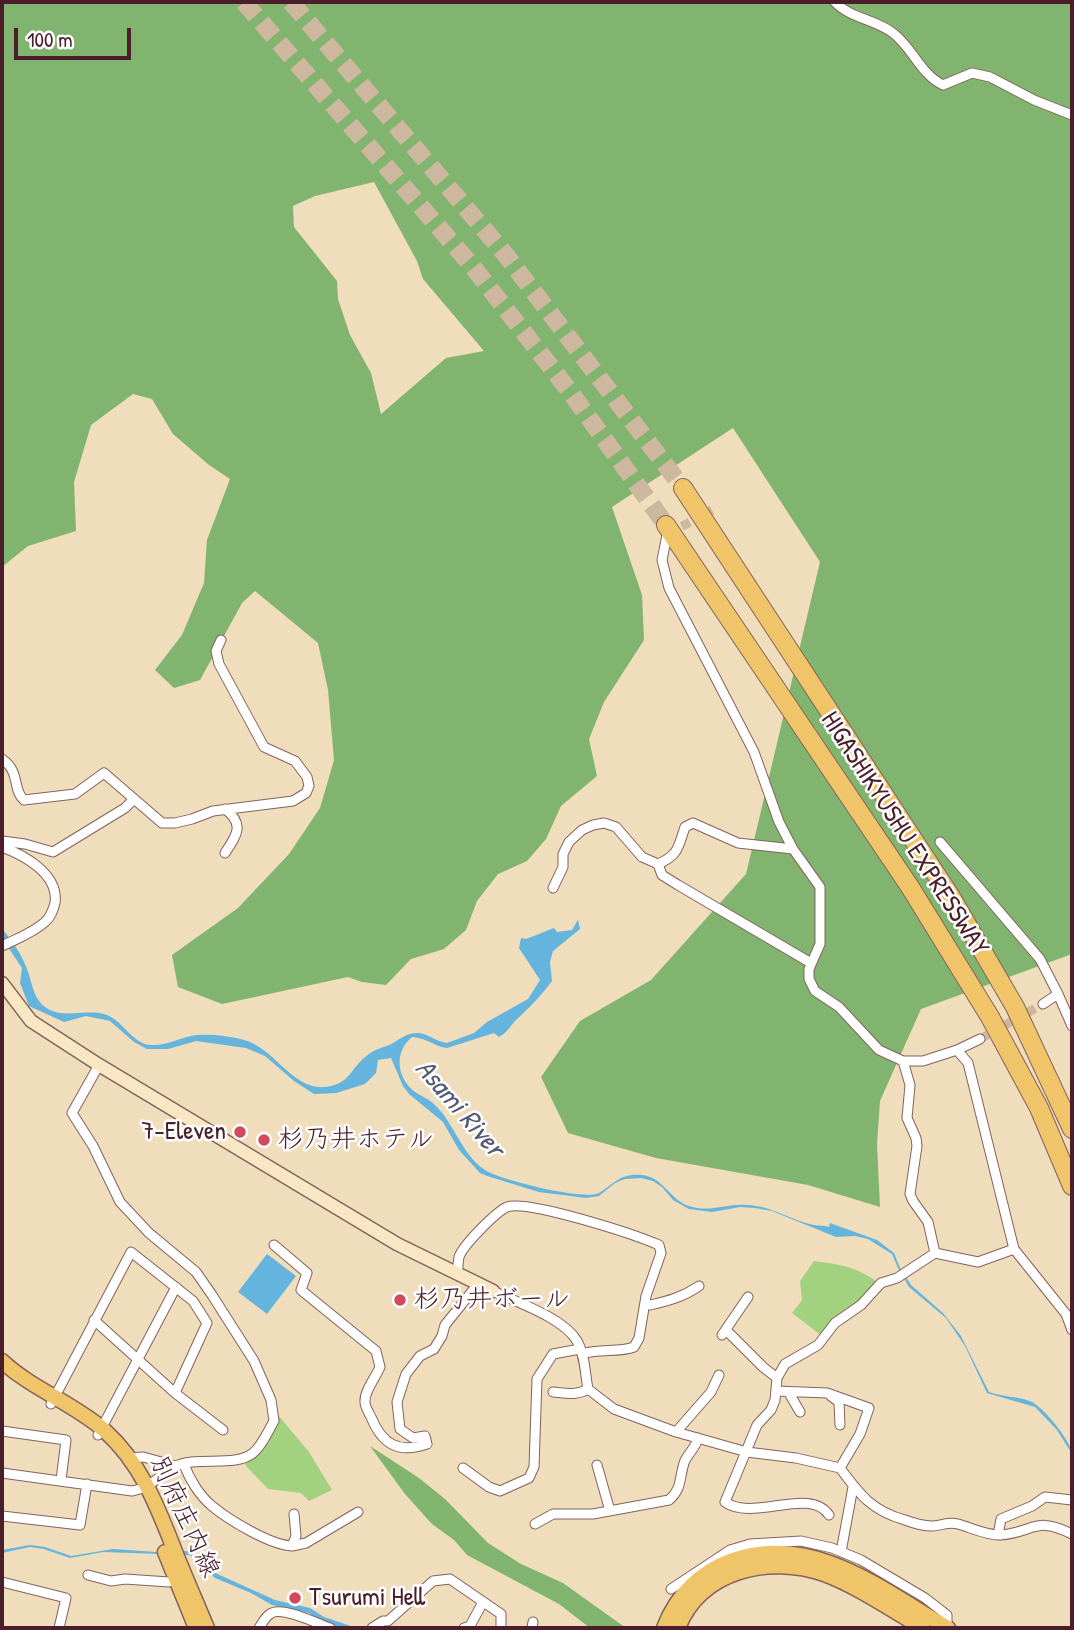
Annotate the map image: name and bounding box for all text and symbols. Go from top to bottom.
scale bar [18,14,135,58]
text: 100 m [27,25,73,54]
street label: HIGASHIKYUSHU EXPRESSWAY [813,706,995,962]
water label: Asami River [407,1053,511,1165]
place label: 7-Eleven [141,1116,226,1148]
marker: 7-Eleven [232,1124,248,1140]
place label: 杉乃井ホテル [278,1124,434,1156]
marker: 杉乃井ホテル [256,1132,272,1148]
place label: 杉乃井ボール [414,1284,570,1316]
marker: 杉乃井ボール [392,1292,408,1308]
street label: 別府庄内線 [142,1451,226,1583]
place label: Tsurumi Hell [309,1582,425,1614]
marker: Tsurumi Hell [287,1590,303,1606]

